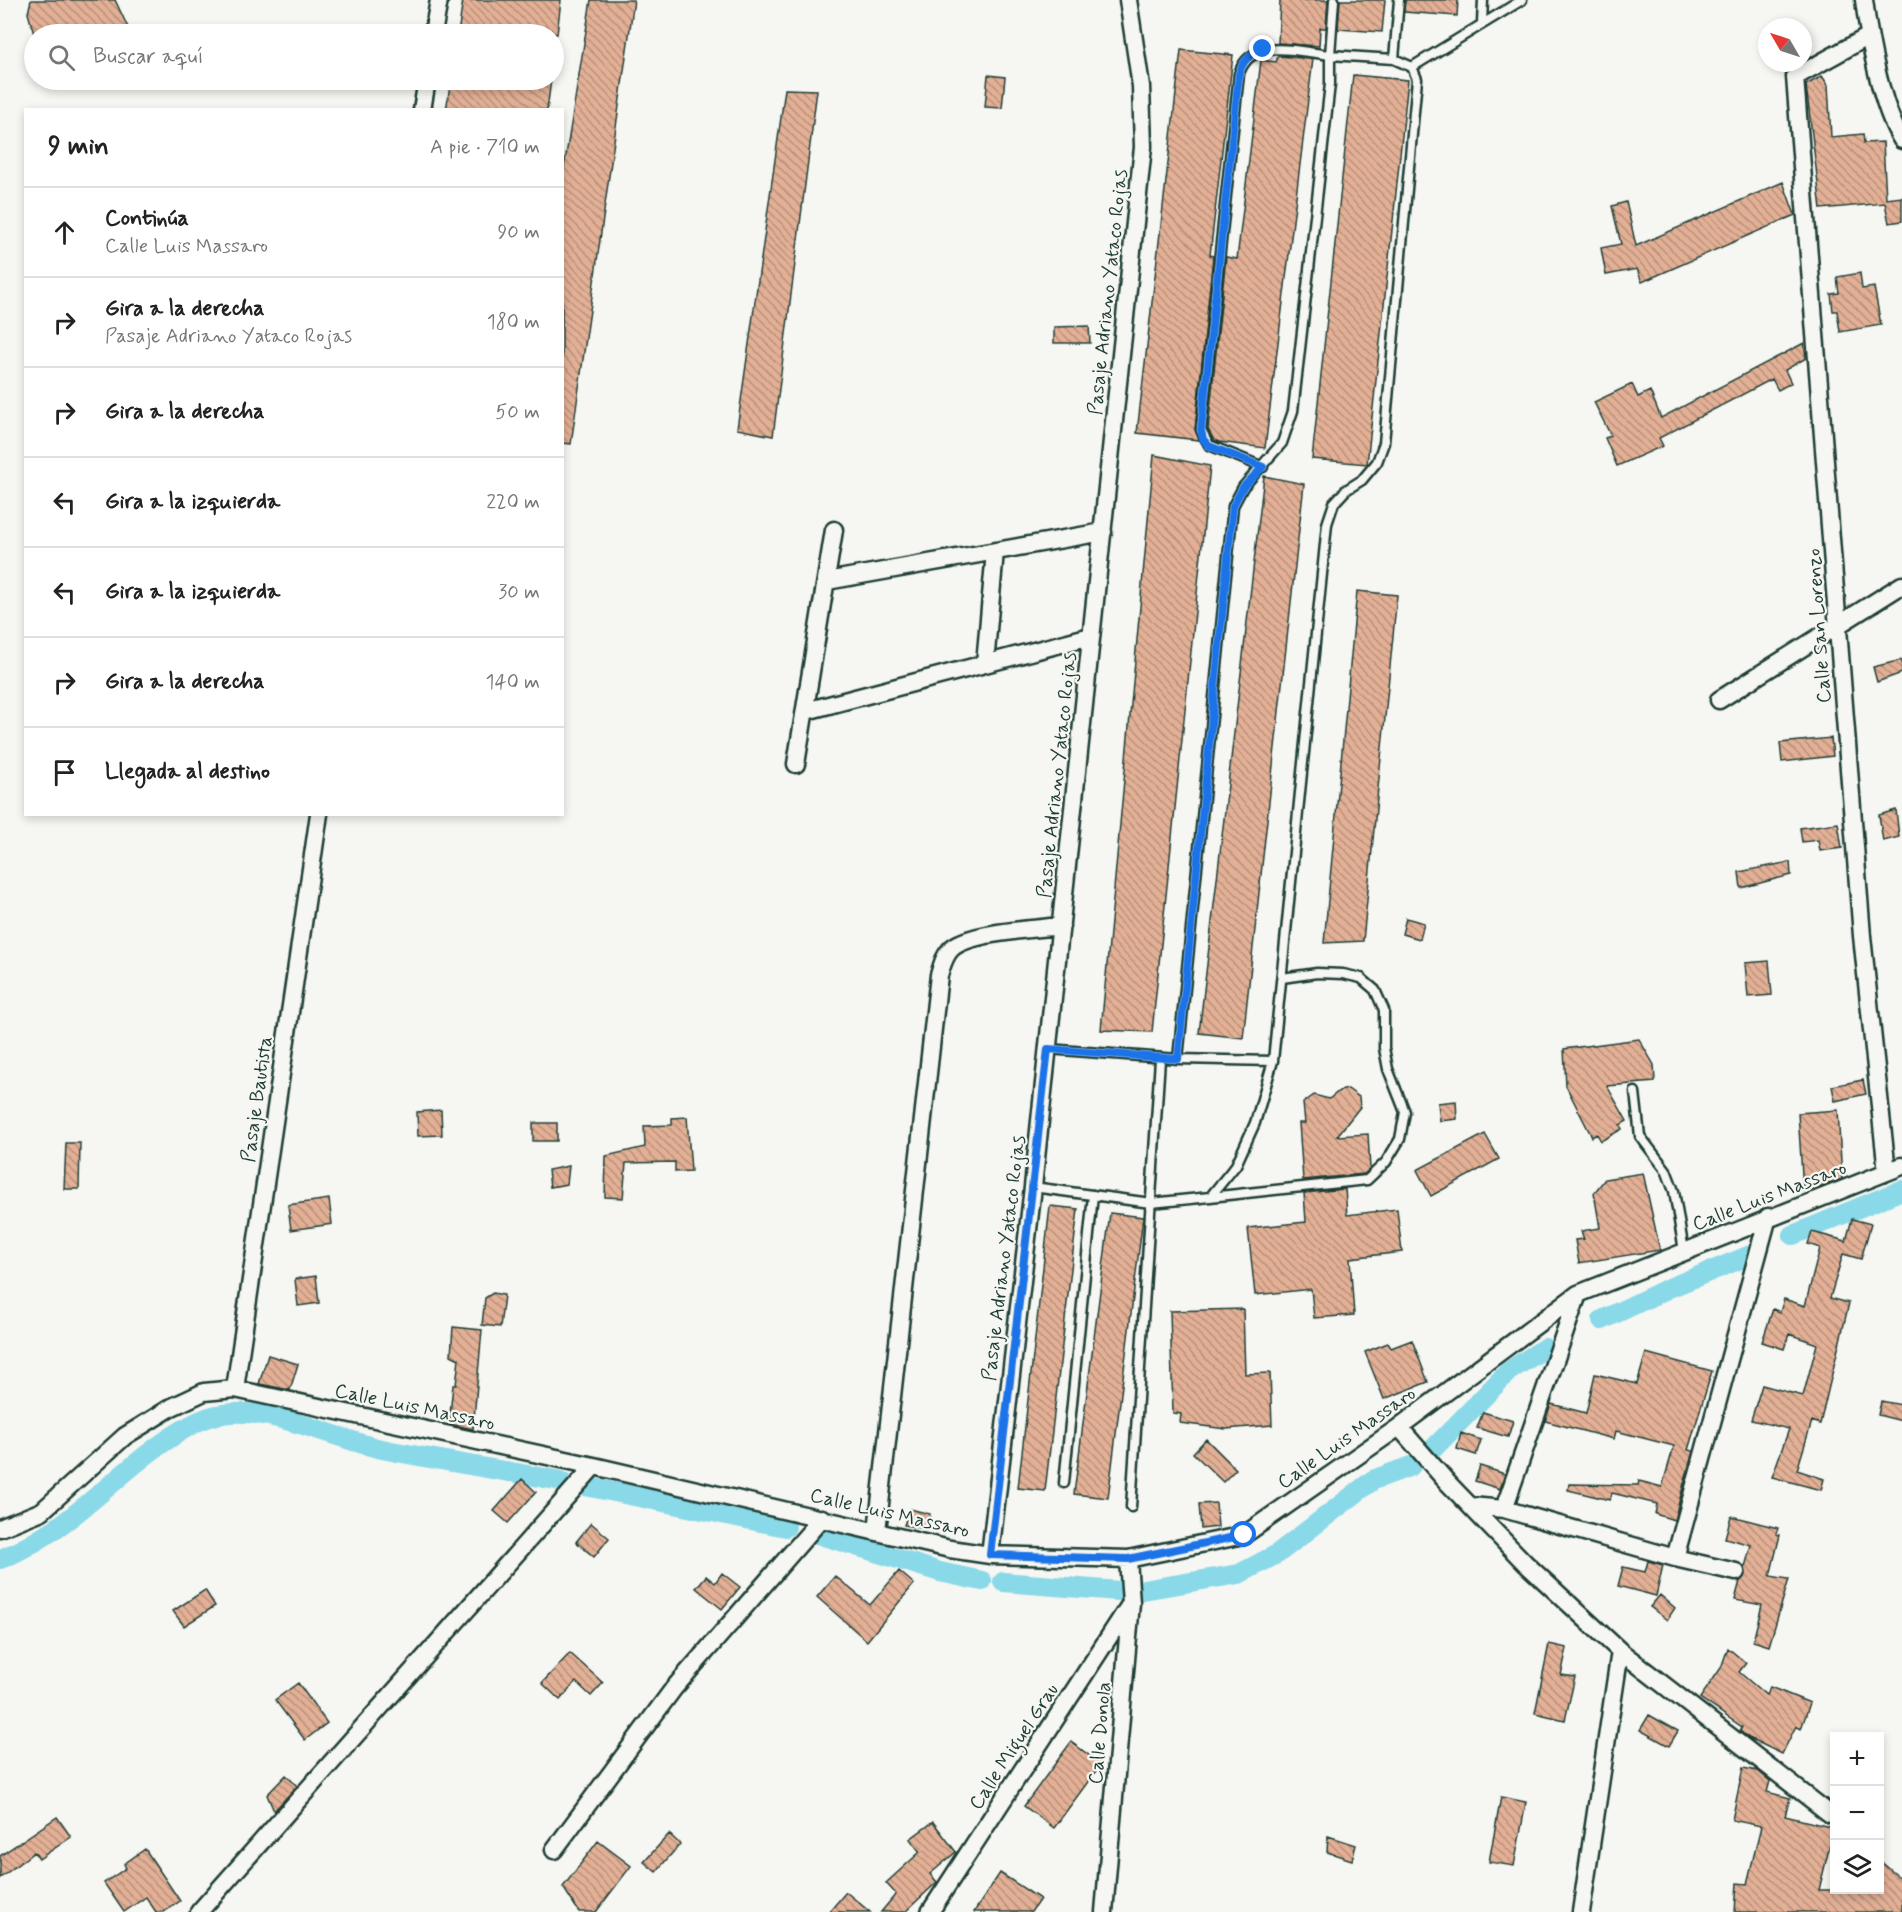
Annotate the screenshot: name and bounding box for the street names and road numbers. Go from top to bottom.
street label: Pasaje Adriano Yataco Rojas [1082,168,1135,416]
street label: Calle San Lorenzo [1801,548,1838,704]
street label: Pasaje Adriano Yataco Rojas [1031,651,1084,899]
street label: Pasaje Bautista [235,1034,280,1164]
street label: Pasaje Adriano Yataco Rojas [976,1134,1033,1382]
street label: Calle Luis Massaro [1689,1155,1850,1238]
street label: Calle Luis Massaro [332,1377,497,1438]
street label: Calle Luis Massaro [1272,1380,1421,1496]
street label: Calle Luis Massaro [807,1482,972,1545]
street label: Calle Miguel Grau [963,1678,1067,1817]
street label: Calle Donola [1083,1681,1118,1786]

